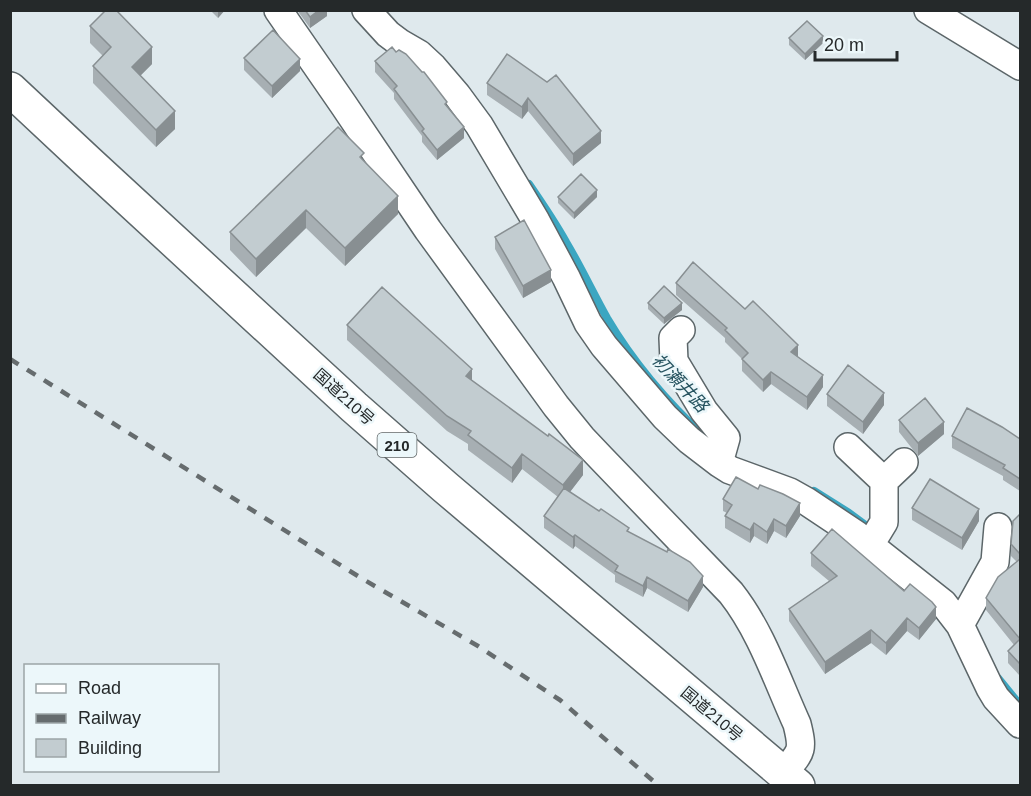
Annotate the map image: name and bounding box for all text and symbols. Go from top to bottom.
scale bar [815,24,898,62]
text: 20 m [824,35,864,55]
water label: 初瀬井路 [648,350,713,418]
street label: 国道210号 [311,366,377,428]
road number: 210 [378,433,416,457]
legend [24,664,219,772]
text: Road [78,678,121,698]
street label: 国道210号 [678,683,746,745]
text: Railway [78,708,141,728]
text: Building [78,738,142,758]

